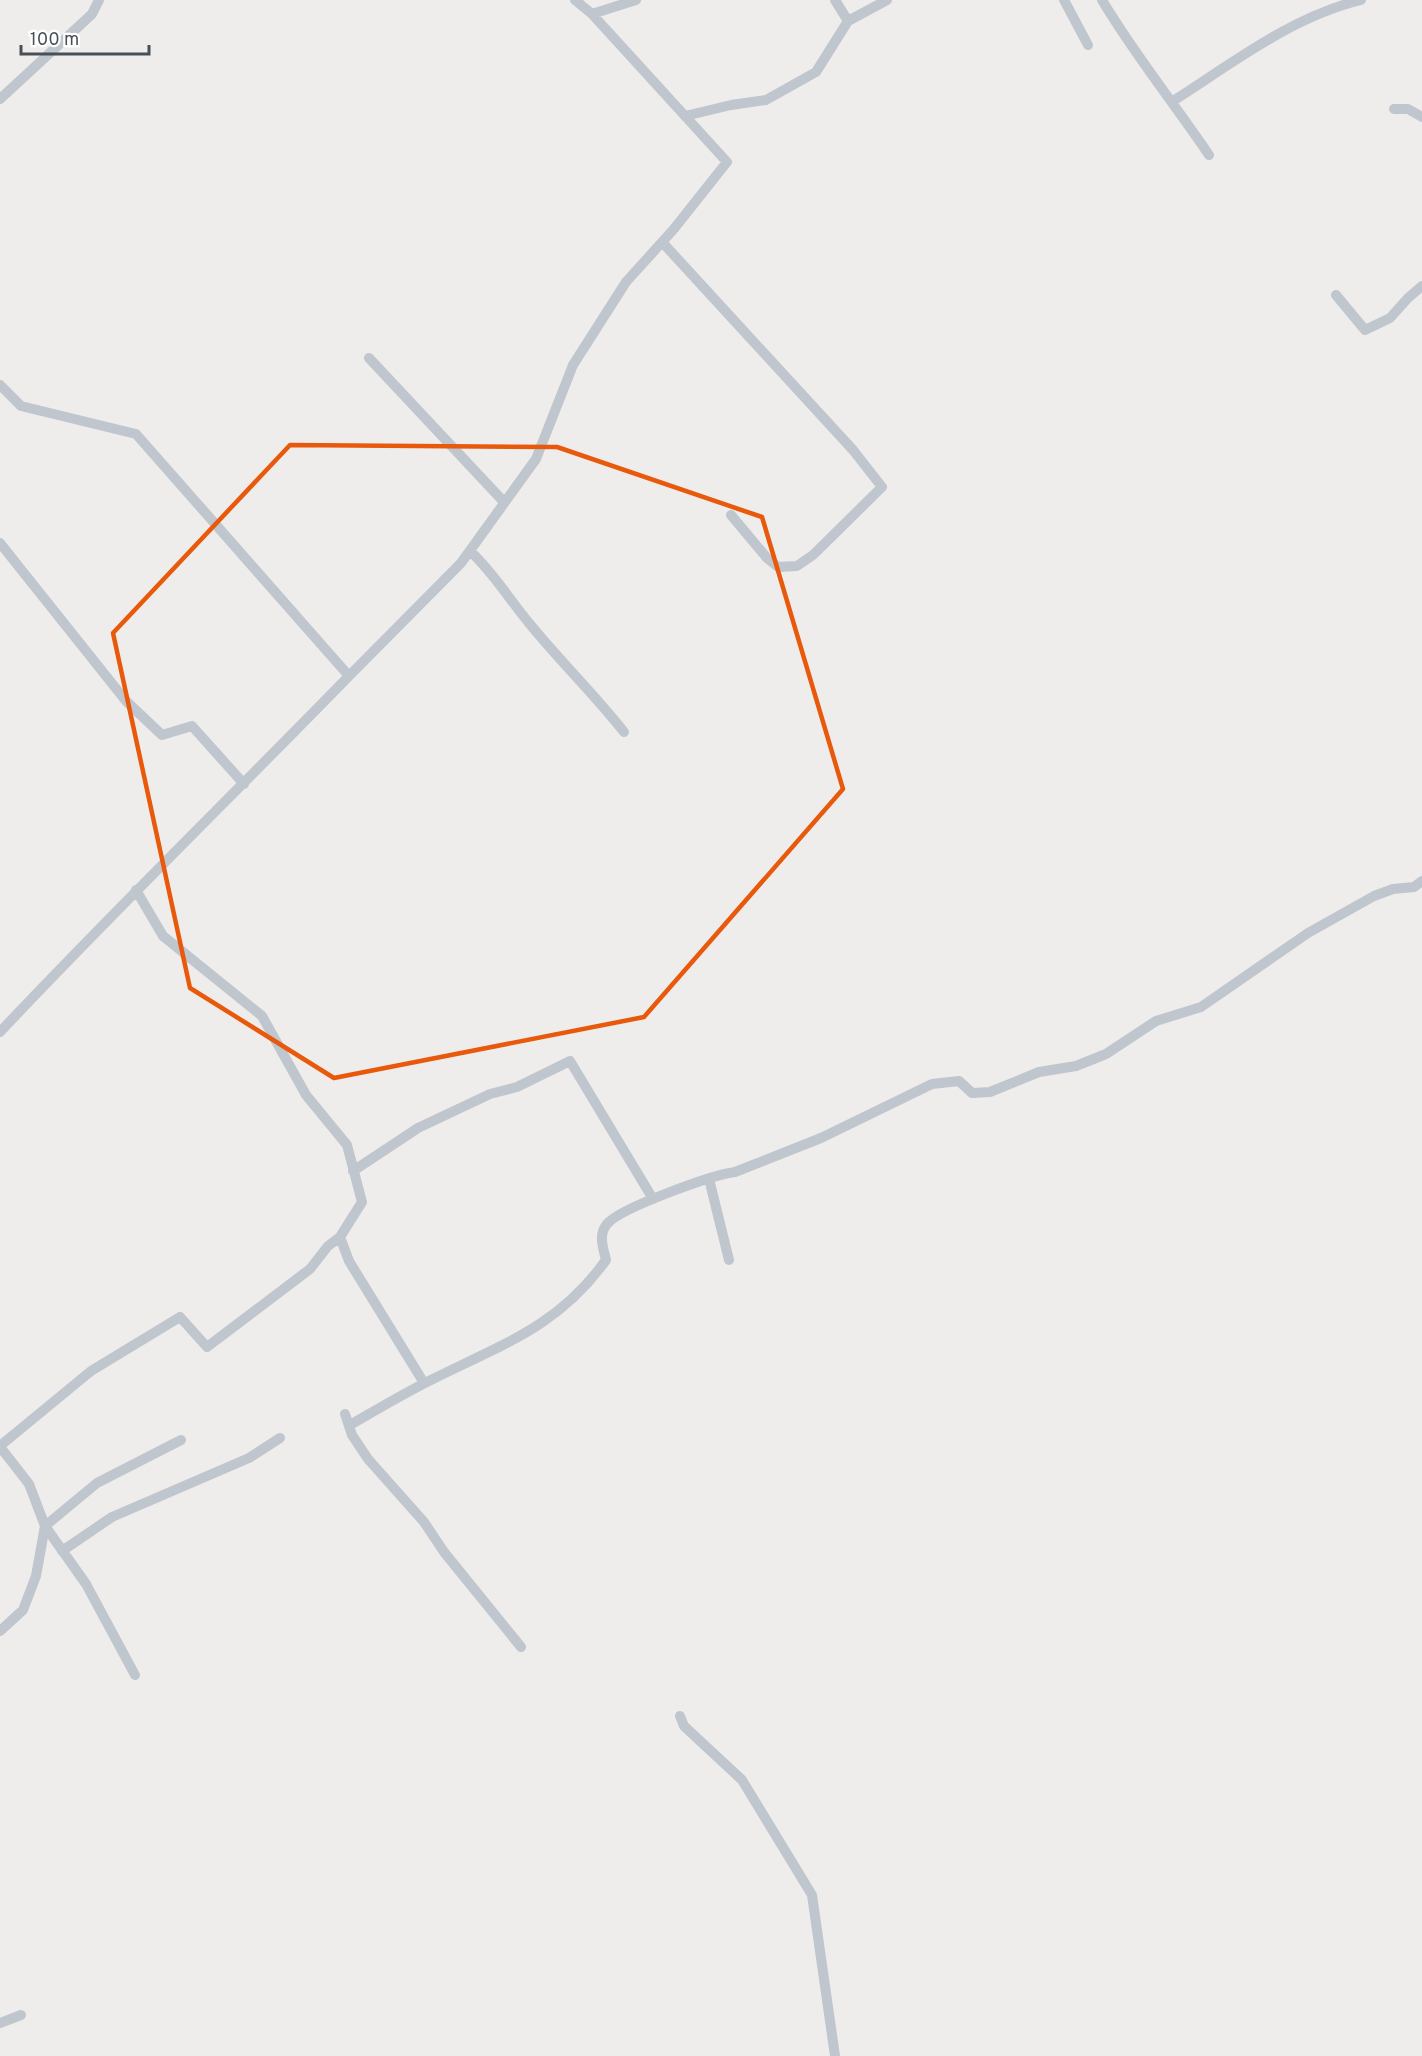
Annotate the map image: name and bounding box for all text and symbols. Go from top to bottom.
scale bar [21,18,148,56]
text: 100 m [30,29,79,52]

